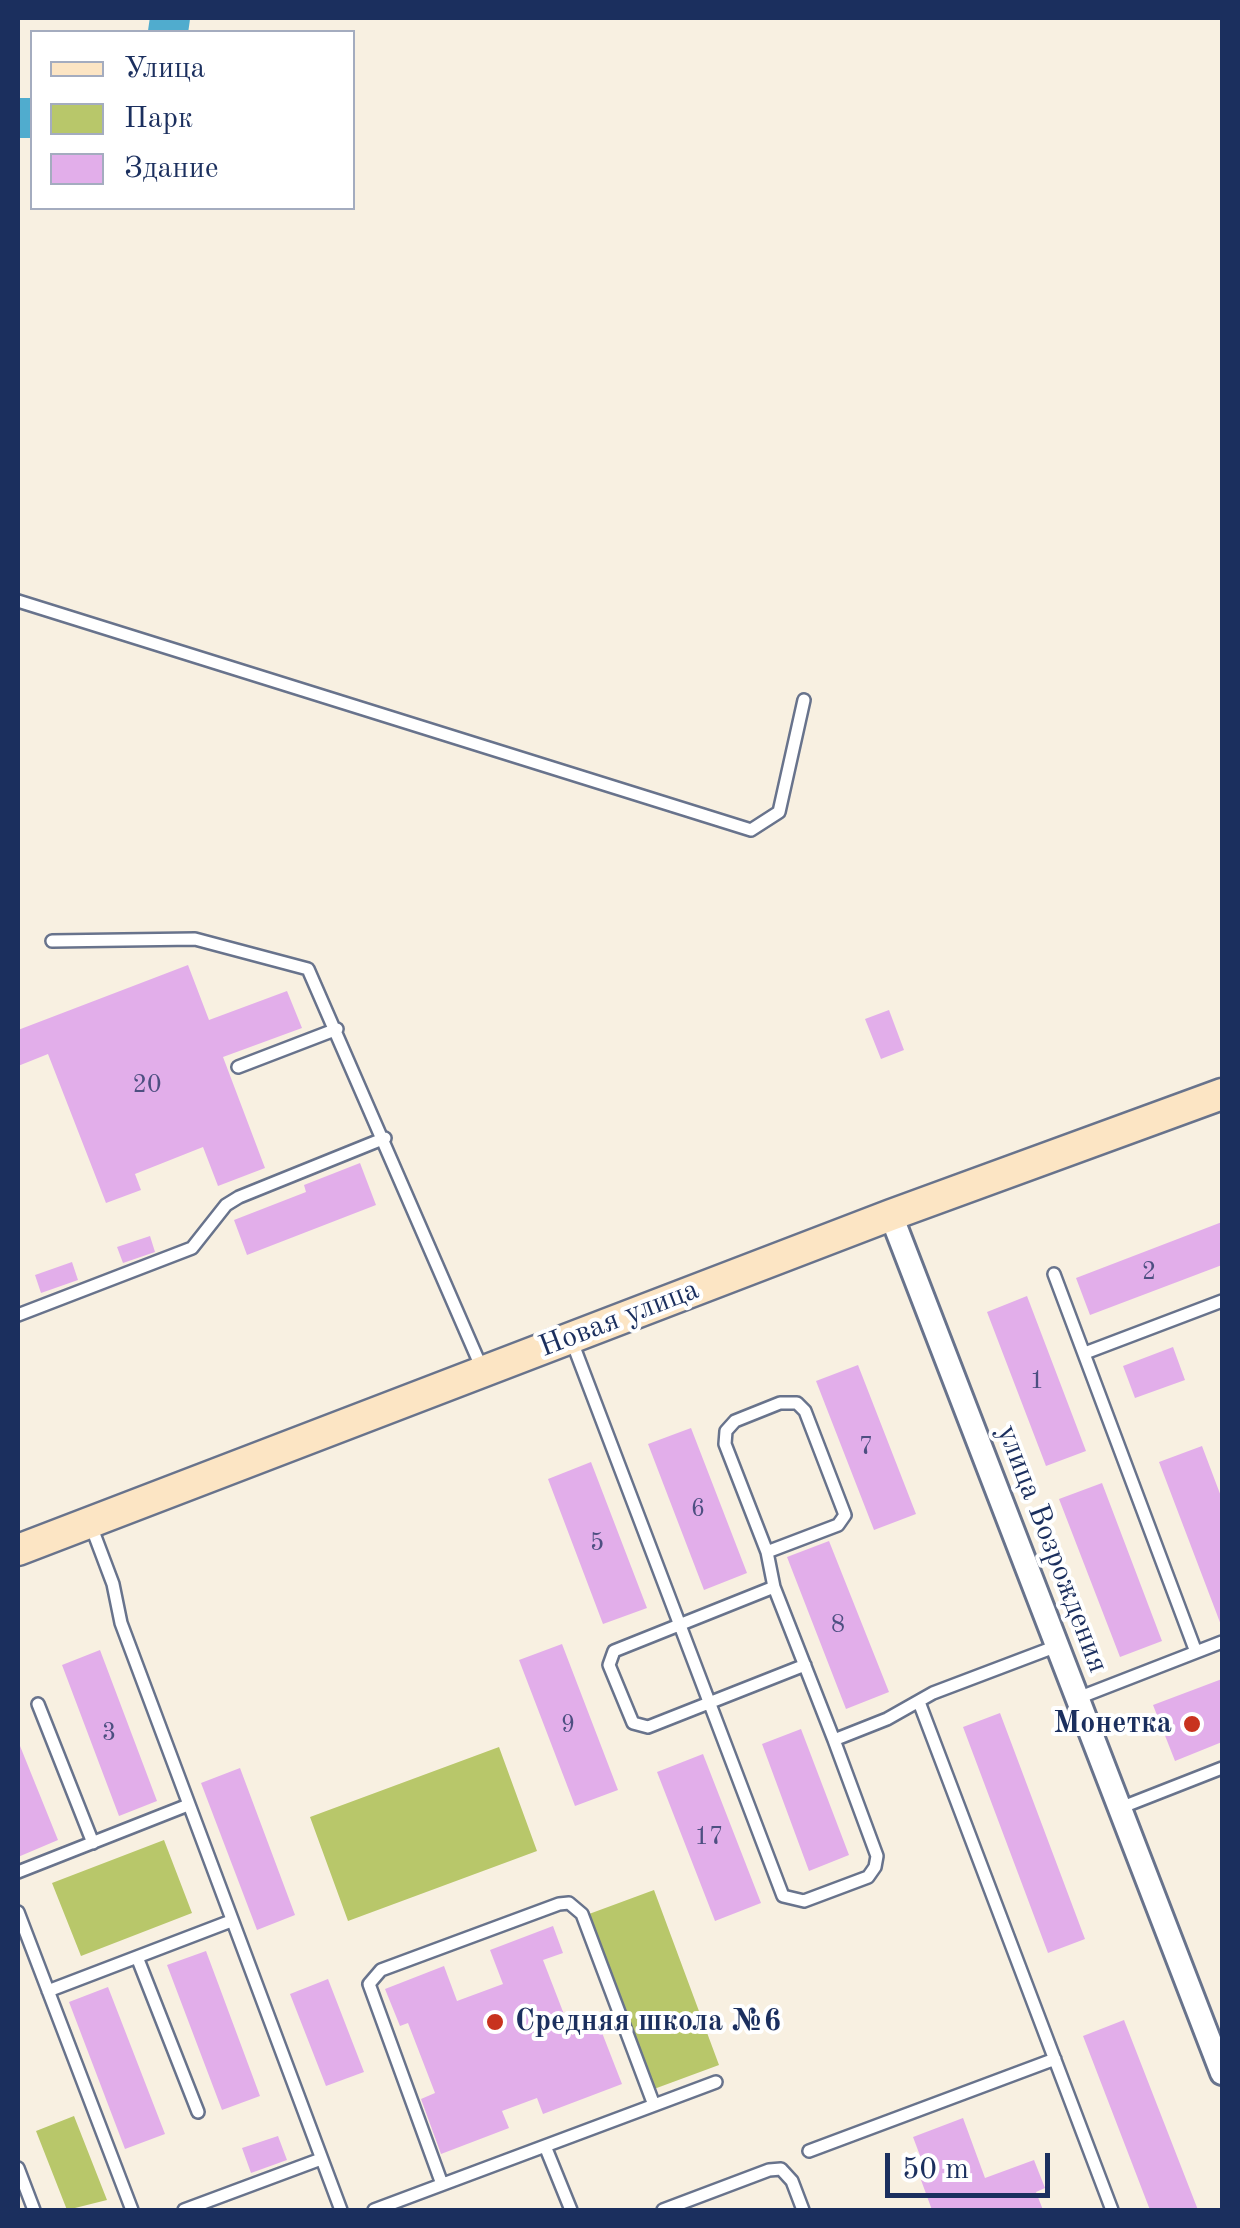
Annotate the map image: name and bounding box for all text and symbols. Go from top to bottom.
legend [30,30,355,210]
text: Улица [124,54,205,84]
text: Парк [124,104,193,134]
text: Здание [124,154,219,184]
house number: 20 [133,1070,161,1100]
house number: 2 [1142,1257,1156,1287]
street label: Новая улица [534,1272,704,1366]
house number: 1 [1030,1366,1044,1396]
street label: улица Возрождения [988,1420,1116,1678]
house number: 7 [859,1432,873,1462]
house number: 6 [691,1494,705,1524]
house number: 5 [590,1528,604,1558]
house number: 8 [831,1610,845,1640]
place label: Монетка [1054,1706,1172,1742]
house number: 9 [561,1710,575,1740]
marker: Монетка [1181,1713,1203,1735]
house number: 3 [102,1718,116,1748]
house number: 17 [695,1822,723,1852]
place label: Средняя школа №6 [515,2004,781,2040]
marker: Средняя школа №6 [484,2011,506,2033]
scale bar [890,2133,1055,2195]
text: 50 m [902,2155,969,2185]

